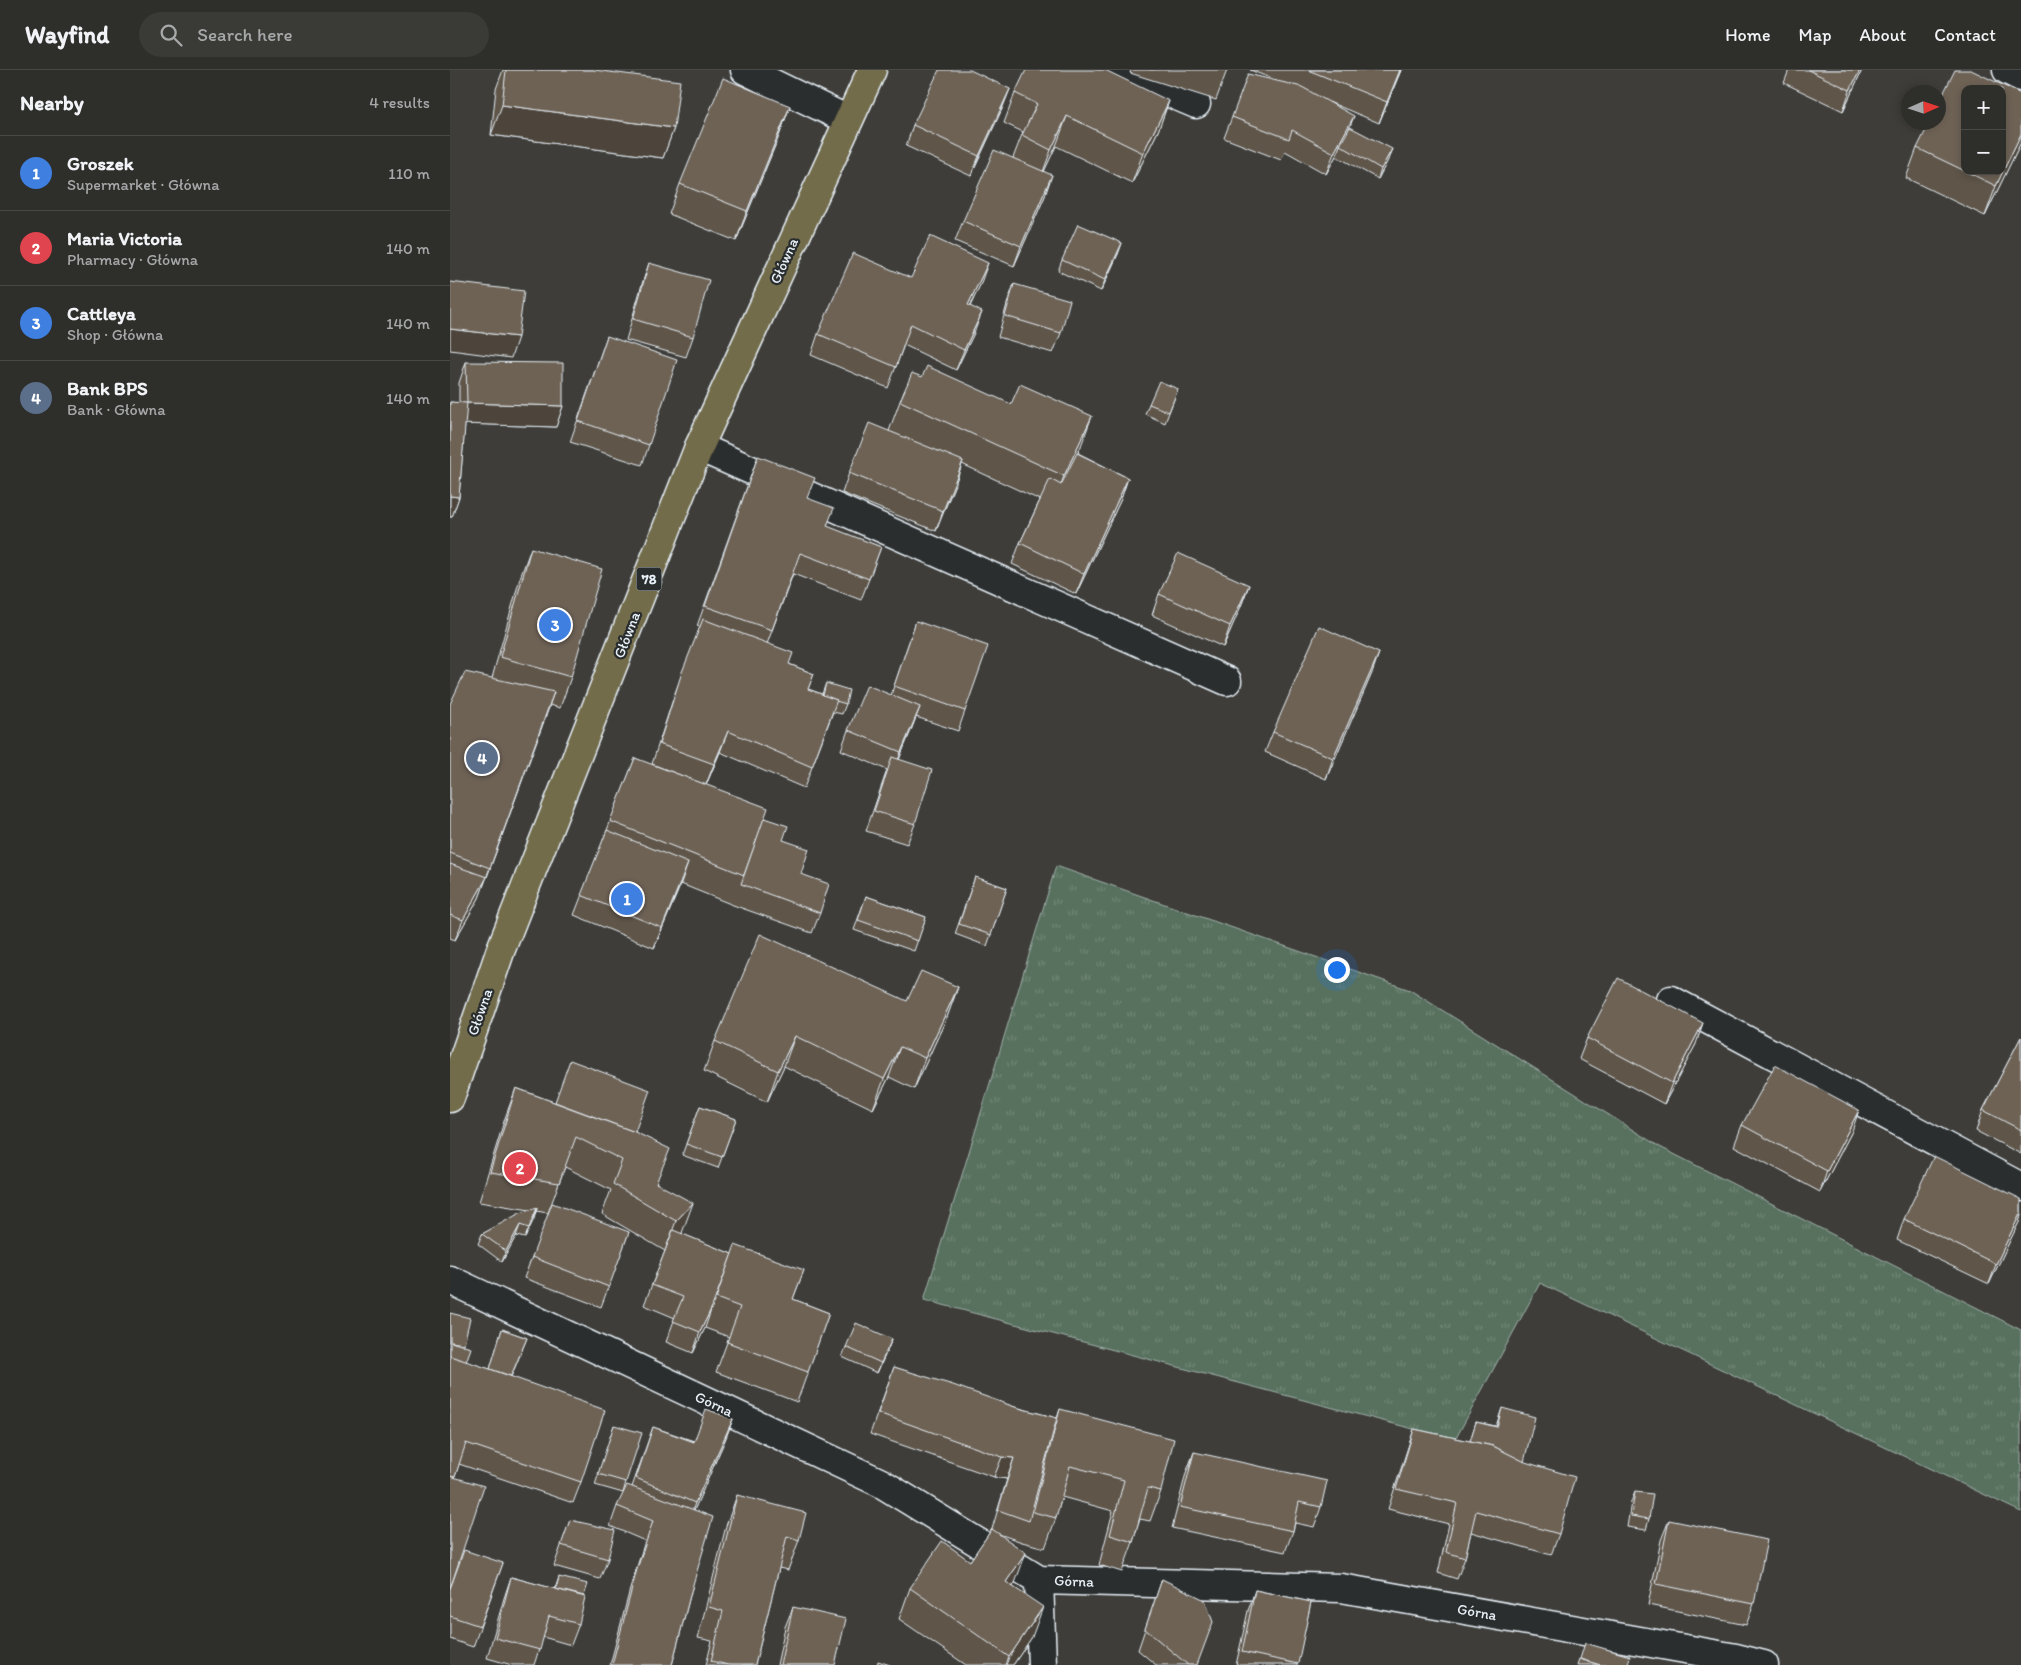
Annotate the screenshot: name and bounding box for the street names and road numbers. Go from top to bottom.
street label: Główna [766,235,802,287]
road number: 78 [636,568,662,590]
street label: Główna [610,609,644,661]
street label: Główna [464,986,496,1038]
street label: Górna [692,1387,736,1421]
street label: Górna [1054,1571,1094,1591]
street label: Górna [1456,1600,1498,1624]

